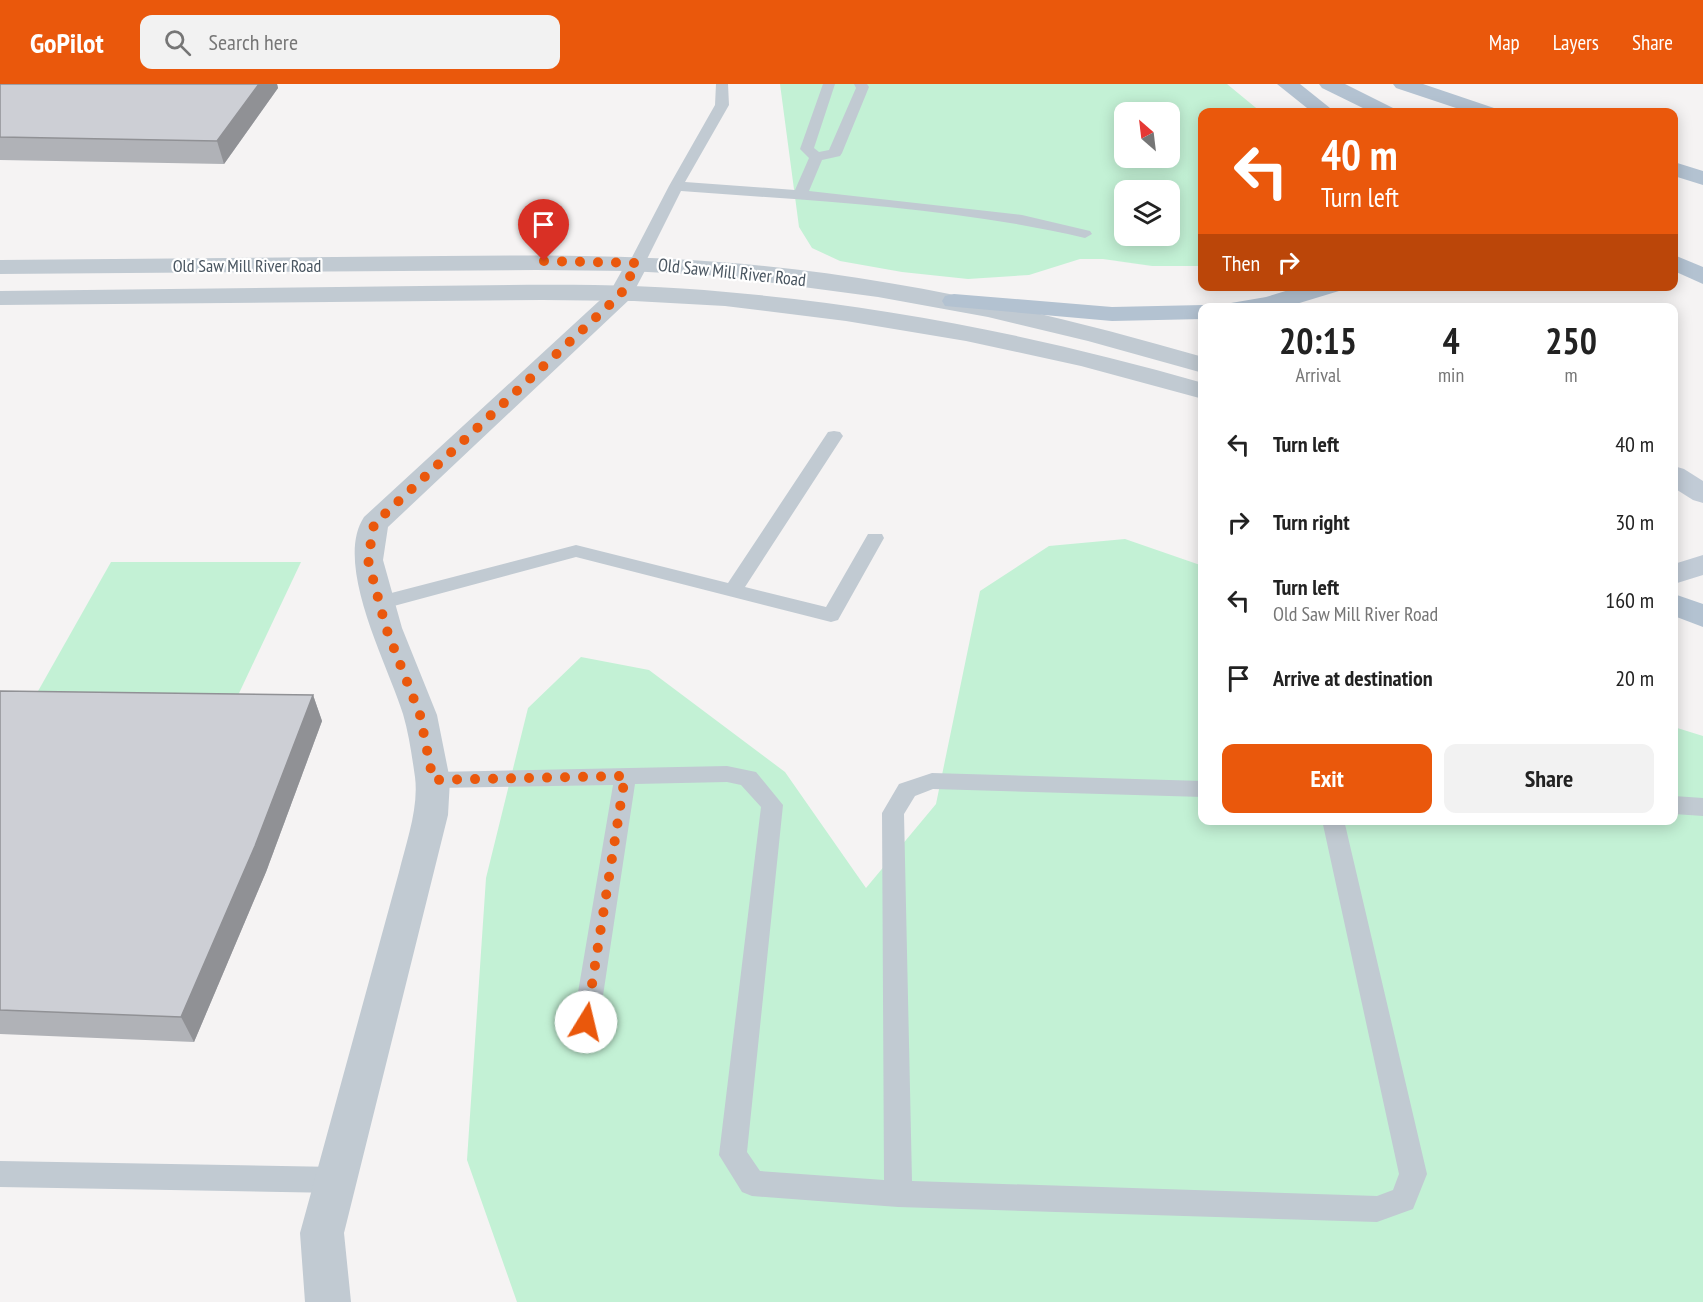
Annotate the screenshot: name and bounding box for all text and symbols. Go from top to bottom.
search box [140,15,560,69]
text: GoPilot [30,24,104,61]
icon: search [161,26,194,59]
text: Search here [209,28,298,56]
text: Map [1489,29,1520,56]
text: Layers [1553,29,1599,56]
text: Share [1632,29,1673,56]
north arrow [1114,102,1180,168]
map controls [1114,102,1180,246]
text: 40 m [1321,127,1398,182]
icon: left [1222,132,1300,210]
button: layers [1114,180,1180,246]
text: Turn left [1321,180,1399,214]
pin [518,199,569,261]
icon: arrive [527,208,560,241]
icon: right [1272,246,1305,279]
text: Then [1222,249,1260,277]
street label: Old Saw Mill River Road [657,253,807,291]
street label: Old Saw Mill River Road [173,254,321,277]
text: 20:15 [1279,317,1357,364]
text: 4 [1442,317,1460,364]
text: 250 [1545,317,1597,364]
text: Arrival [1295,362,1341,388]
text: min [1438,362,1464,388]
text: m [1565,362,1578,388]
icon: left [1222,428,1255,461]
text: Turn left [1273,430,1339,458]
text: 40 m [1615,430,1654,458]
icon: right [1222,506,1255,539]
text: Turn right [1273,508,1350,536]
text: 30 m [1615,508,1654,536]
text: Turn left [1273,573,1339,601]
icon: left [1222,584,1255,617]
text: 160 m [1605,586,1654,614]
text: Old Saw Mill River Road [1273,601,1438,627]
icon: arrive [1222,662,1255,695]
text: Arrive at destination [1273,664,1433,692]
text: 20 m [1615,664,1654,692]
button: Exit [1222,744,1432,813]
button: Share [1444,744,1654,813]
position arrow [554,990,618,1054]

